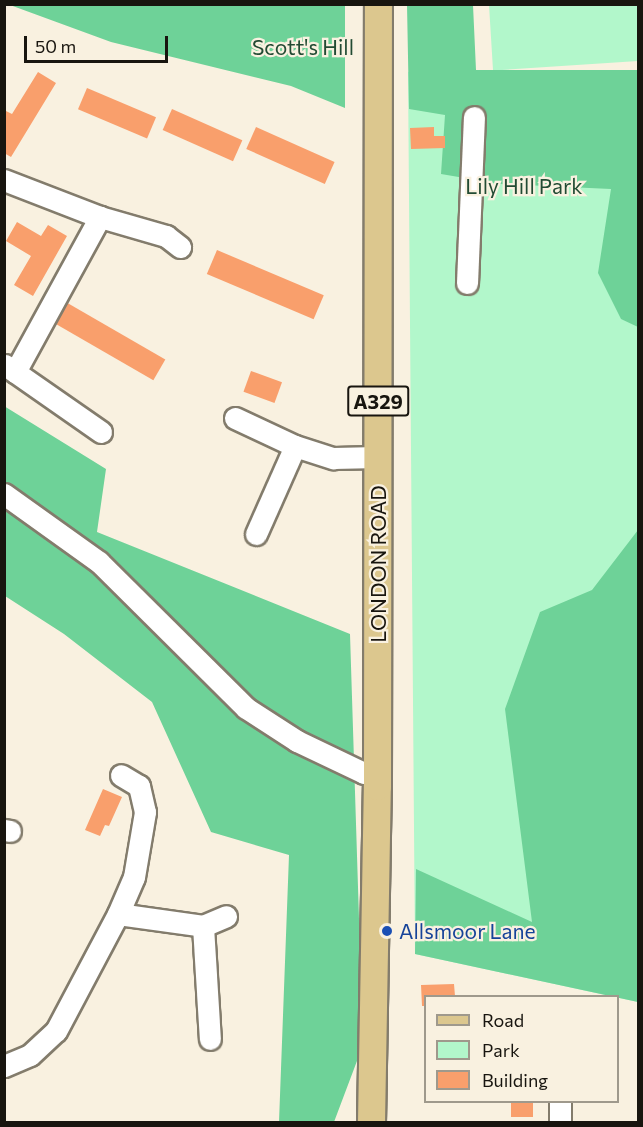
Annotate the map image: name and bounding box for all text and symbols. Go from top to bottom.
scale bar [27,24,171,62]
park label: Scott's Hill [252,34,354,60]
text: 50 m [35,35,76,57]
park label: Lily Hill Park [465,173,583,199]
road number: A329 [346,384,410,418]
street label: LONDON ROAD [365,485,391,643]
place label: Allsmoor Lane [399,918,536,944]
marker: Allsmoor Lane [380,924,394,938]
legend [424,995,619,1103]
text: Road [482,1009,524,1031]
text: Park [482,1039,520,1061]
text: Building [482,1069,548,1091]

